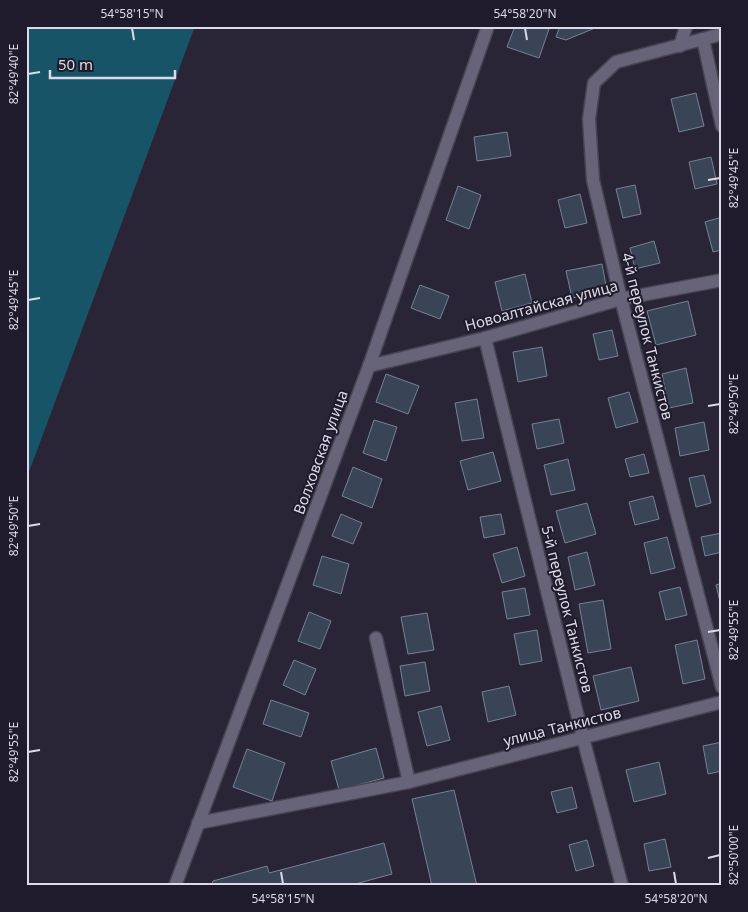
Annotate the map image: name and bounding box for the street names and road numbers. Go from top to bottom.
street label: 4-й переулок Танкистов [618,250,678,422]
street label: Новоалтайская улица [462,275,620,335]
street label: Волховская улица [288,387,352,517]
street label: 5-й переулок Танкистов [538,523,598,695]
street label: улица Танкистов [501,702,623,750]

